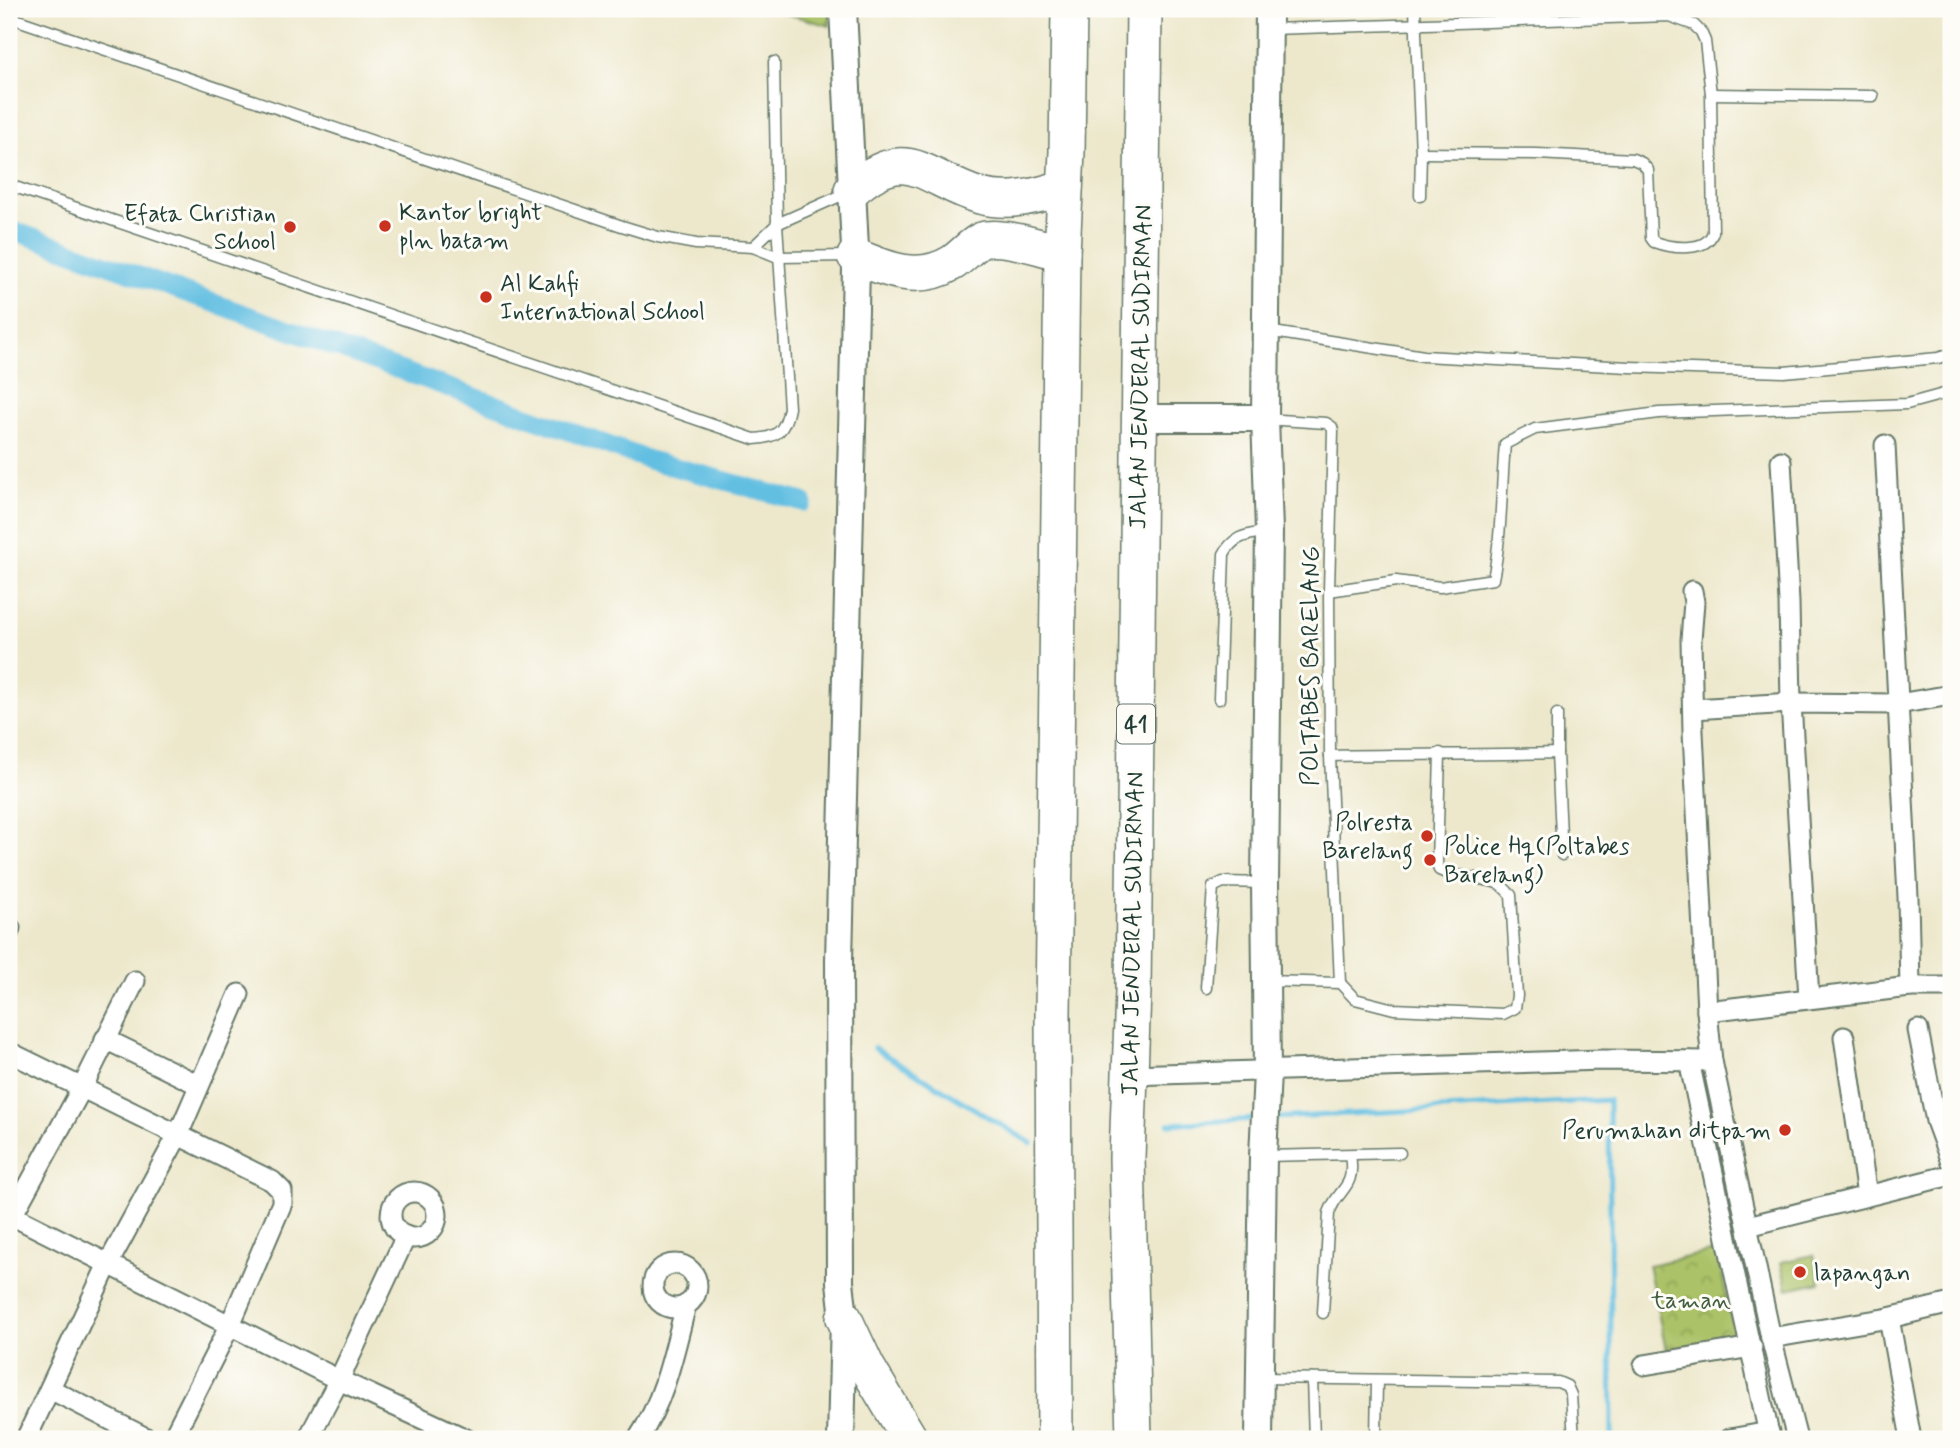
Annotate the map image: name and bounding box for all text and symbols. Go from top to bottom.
place label: Kantor bright pln batam [399,198,542,257]
place label: Efata Christian School [124,199,276,258]
street label: JALAN JENDERAL SUDIRMAN [1123,204,1160,530]
marker: Kantor bright pln batam [377,218,393,234]
marker: Efata Christian School [282,219,298,235]
place label: Al Kahfi International School [500,269,705,328]
marker: Al Kahfi International School [478,289,494,305]
street label: POLTABES BARELANG [1296,546,1327,786]
road number: 41 [1117,704,1155,744]
street label: JALAN JENDERAL SUDIRMAN [1115,771,1152,1097]
place label: Polresta Barelang [1322,808,1413,870]
marker: Polresta Barelang [1419,828,1435,844]
place label: Police Hq(Poltabes Barelang) [1444,832,1630,894]
marker: Police Hq(Poltabes Barelang) [1422,852,1438,868]
place label: Perumahan ditpam [1562,1116,1771,1147]
marker: Perumahan ditpam [1777,1122,1793,1138]
place label: lapangan [1814,1258,1910,1289]
marker: lapangan [1792,1264,1808,1280]
park label: taman [1650,1286,1731,1317]

